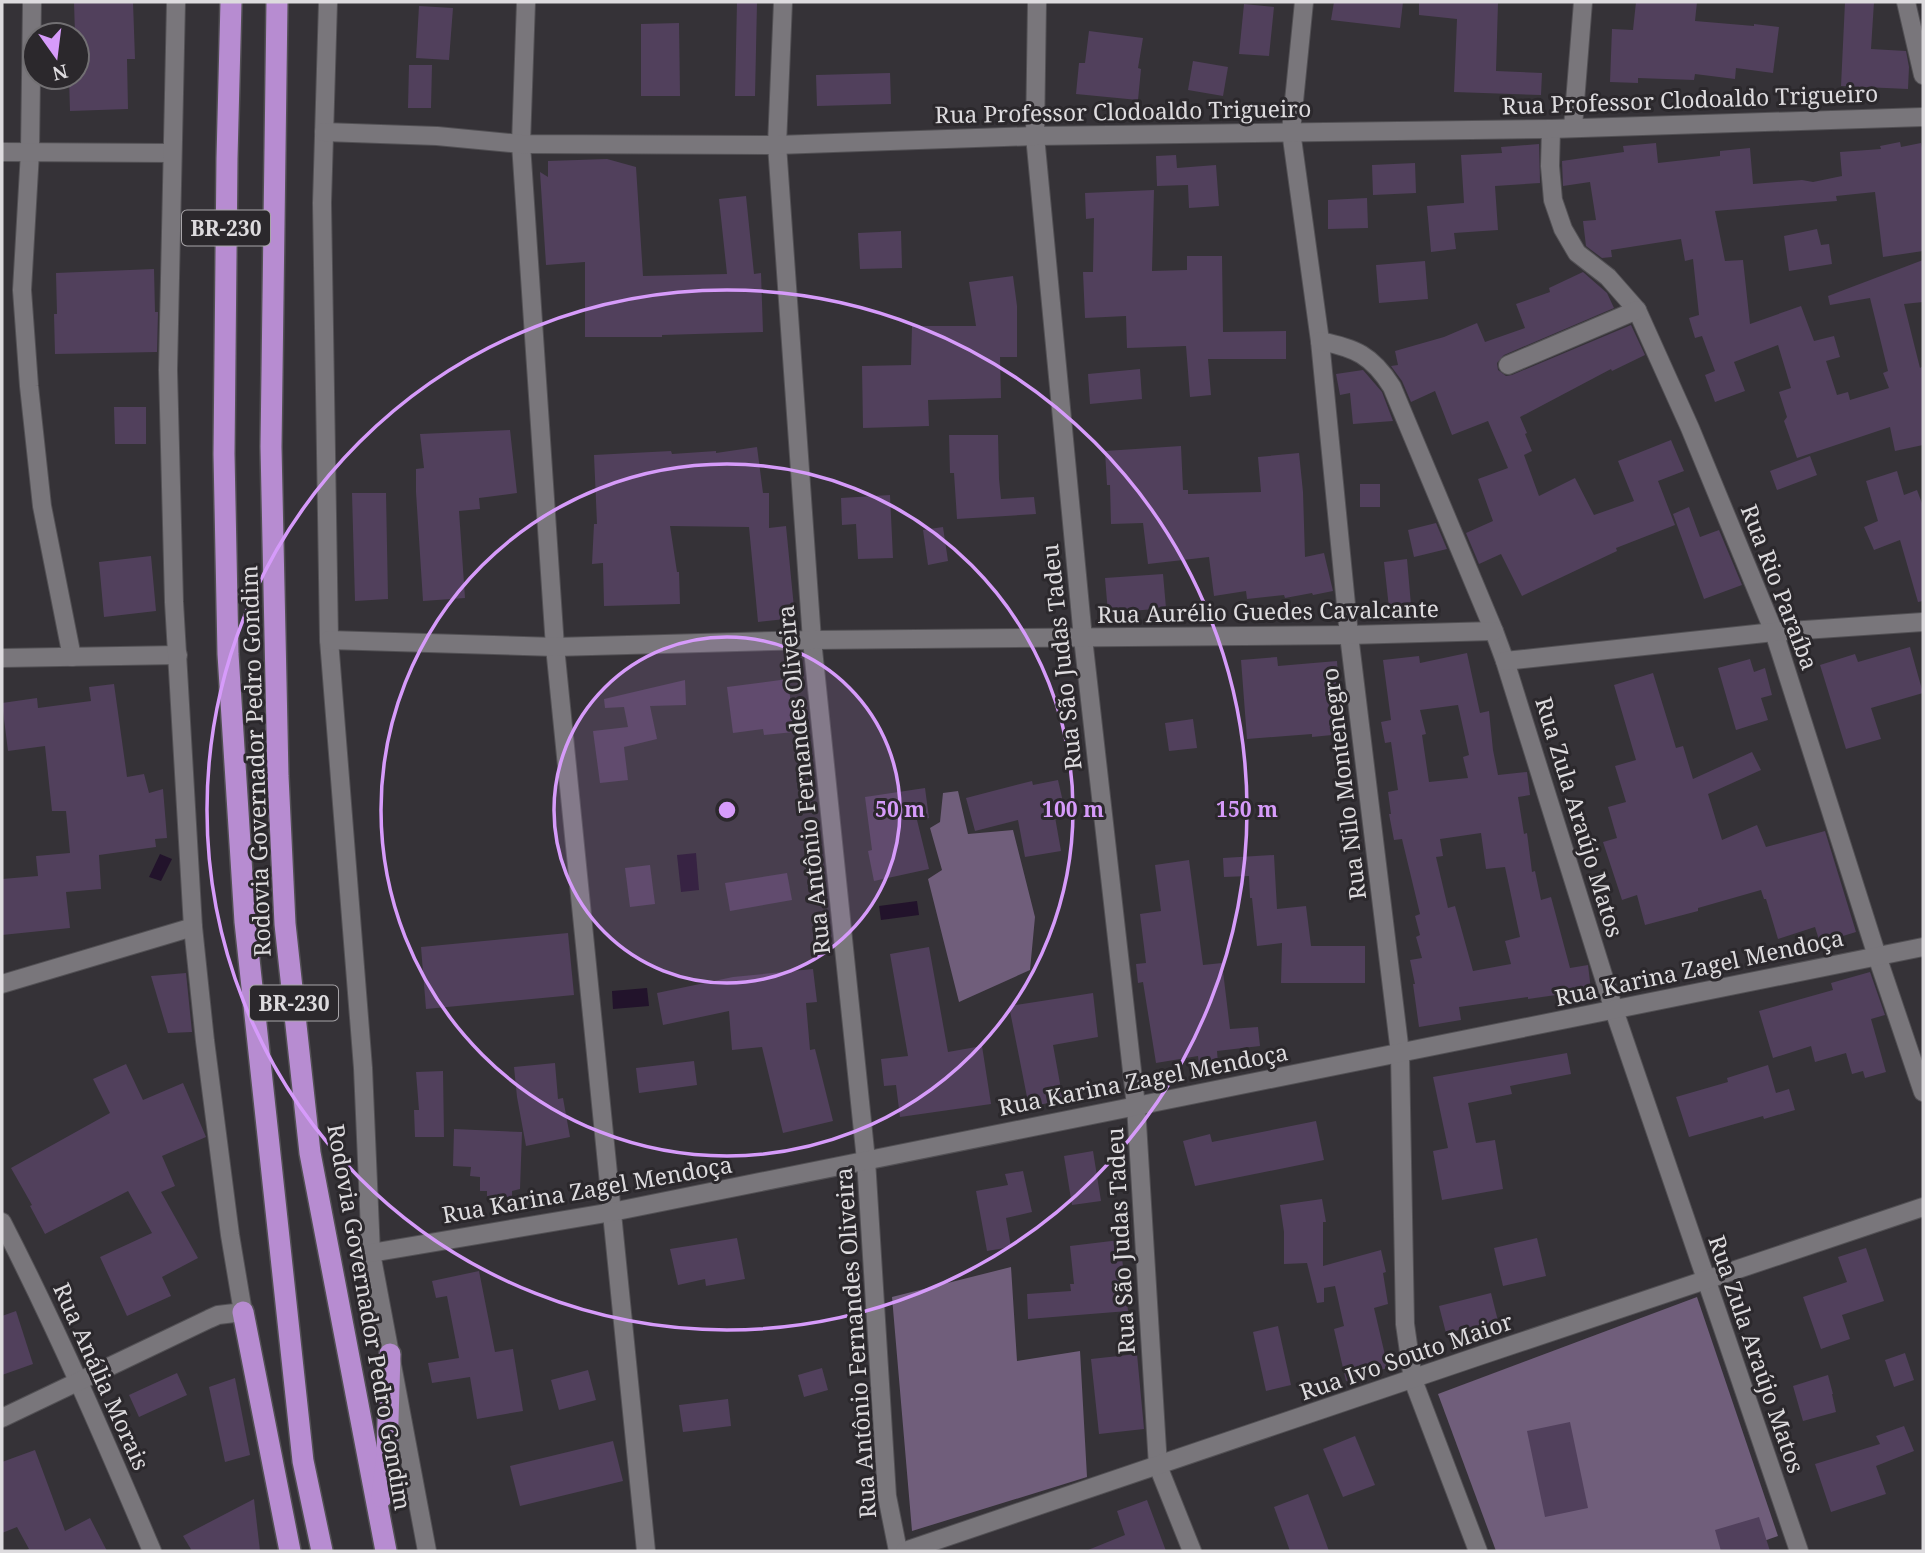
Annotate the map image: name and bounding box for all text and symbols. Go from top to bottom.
north arrow [21,21,91,91]
text: N [50,58,71,87]
street label: Rua Professor Clodoaldo Trigueiro [1501,76,1879,122]
street label: Rua Professor Clodoaldo Trigueiro [934,92,1312,130]
road number: BR-230 [182,210,270,246]
street label: Rua Rio Paraíba [1734,500,1826,674]
street label: Rua São Judas Tadeu [1033,542,1089,772]
street label: Rodovia Governador Pedro Gondim [232,564,278,957]
street label: Rua Aurélio Guedes Cavalcante [1097,592,1439,630]
street label: Rua Antônio Fernandes Oliveira [769,604,837,956]
street label: Rua Nilo Montenegro [1313,666,1373,902]
street label: Rua Zula Araújo Matos [1528,693,1632,941]
text: 50 m [875,795,925,823]
text: 100 m [1042,795,1104,823]
text: 150 m [1216,795,1278,823]
centre of rings [715,798,739,822]
street label: Rua Karina Zagel Mendoça [1552,921,1846,1013]
road number: BR-230 [250,986,338,1020]
street label: Rua Karina Zagel Mendoça [995,1035,1291,1123]
street label: Rodovia Governador Pedro Gondim [320,1121,420,1513]
street label: Rua São Judas Tadeu [1098,1126,1142,1355]
street label: Rua Karina Zagel Mendoça [439,1148,735,1230]
street label: Rua Antônio Fernandes Oliveira [827,1167,883,1519]
street label: Rua Zula Araújo Matos [1701,1231,1813,1477]
street label: Rua Anália Morais [46,1277,158,1475]
street label: Rua Ivo Souto Maior [1295,1304,1517,1407]

